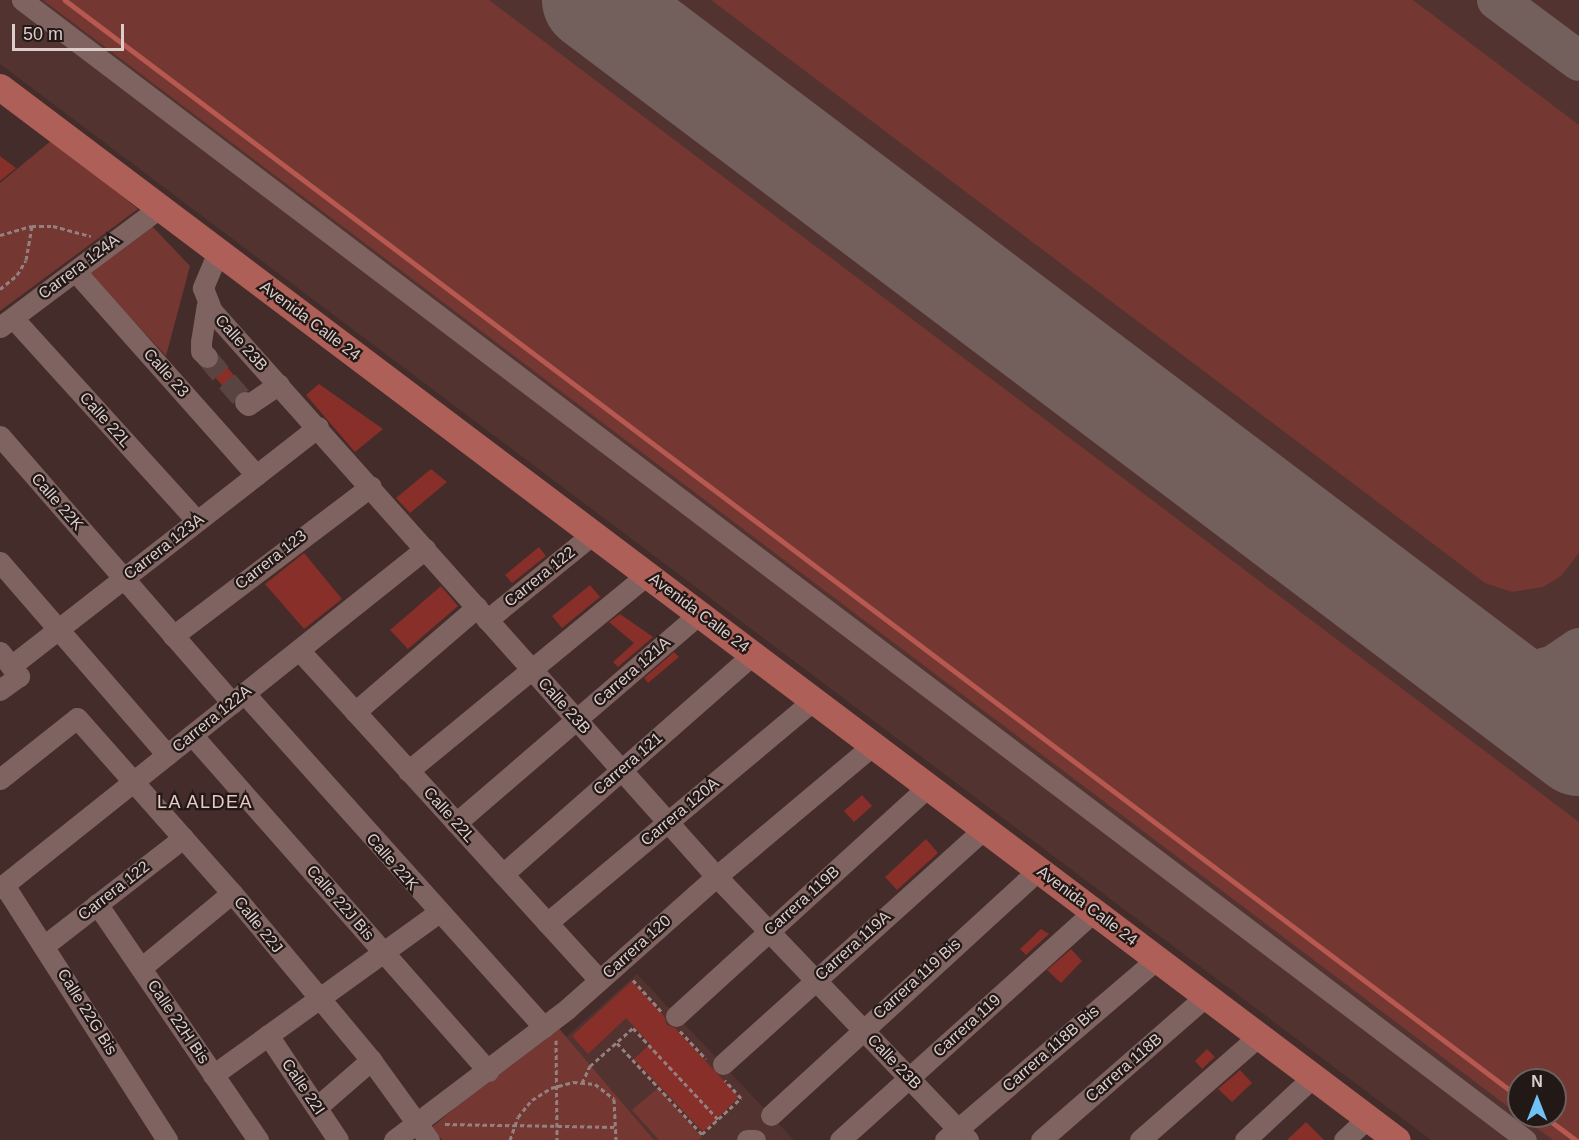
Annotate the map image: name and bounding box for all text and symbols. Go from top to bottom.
scale bar [15,12,128,50]
text: 50 m [23,24,63,44]
street label: Carrera 124A [35,230,123,304]
street label: Avenida Calle 24 [256,277,364,365]
street label: Calle 23B [211,311,271,375]
street label: Calle 23 [139,345,193,401]
street label: Calle 22L [75,388,135,452]
street label: Calle 22K [27,470,87,534]
street label: Carrera 123A [120,510,208,584]
street label: Carrera 123 [231,526,311,594]
street label: Carrera 122 [501,543,579,611]
street label: Avenida Calle 24 [645,569,753,657]
street label: Carrera 121A [589,633,675,711]
street label: Calle 23B [534,674,594,738]
street label: Carrera 122A [169,681,255,757]
street label: Carrera 121 [589,729,667,799]
street label: Carrera 120A [637,774,723,850]
street label: Calle 22L [419,783,479,847]
district label: LA ALDEA [156,791,254,813]
street label: Calle 22K [362,830,422,894]
street label: Carrera 122 [74,857,154,925]
street label: Calle 22J Bis [302,861,378,945]
street label: Carrera 119B [760,862,844,940]
street label: Avenida Calle 24 [1033,862,1141,950]
street label: Calle 22J [230,893,286,957]
street label: Carrera 119A [811,907,895,985]
street label: Carrera 120 [599,911,675,983]
street label: Carrera 119 Bis [869,935,965,1023]
street label: Calle 22G Bis [53,965,121,1059]
street label: Calle 22H Bis [143,976,213,1068]
street label: Carrera 119 [929,991,1005,1061]
street label: Carrera 118B Bis [999,1002,1103,1096]
street label: Calle 23B [863,1030,925,1094]
street label: Carrera 118B [1082,1030,1166,1106]
street label: Calle 22I [277,1055,329,1119]
north arrow [1507,1068,1567,1128]
text: N [1531,1073,1543,1090]

